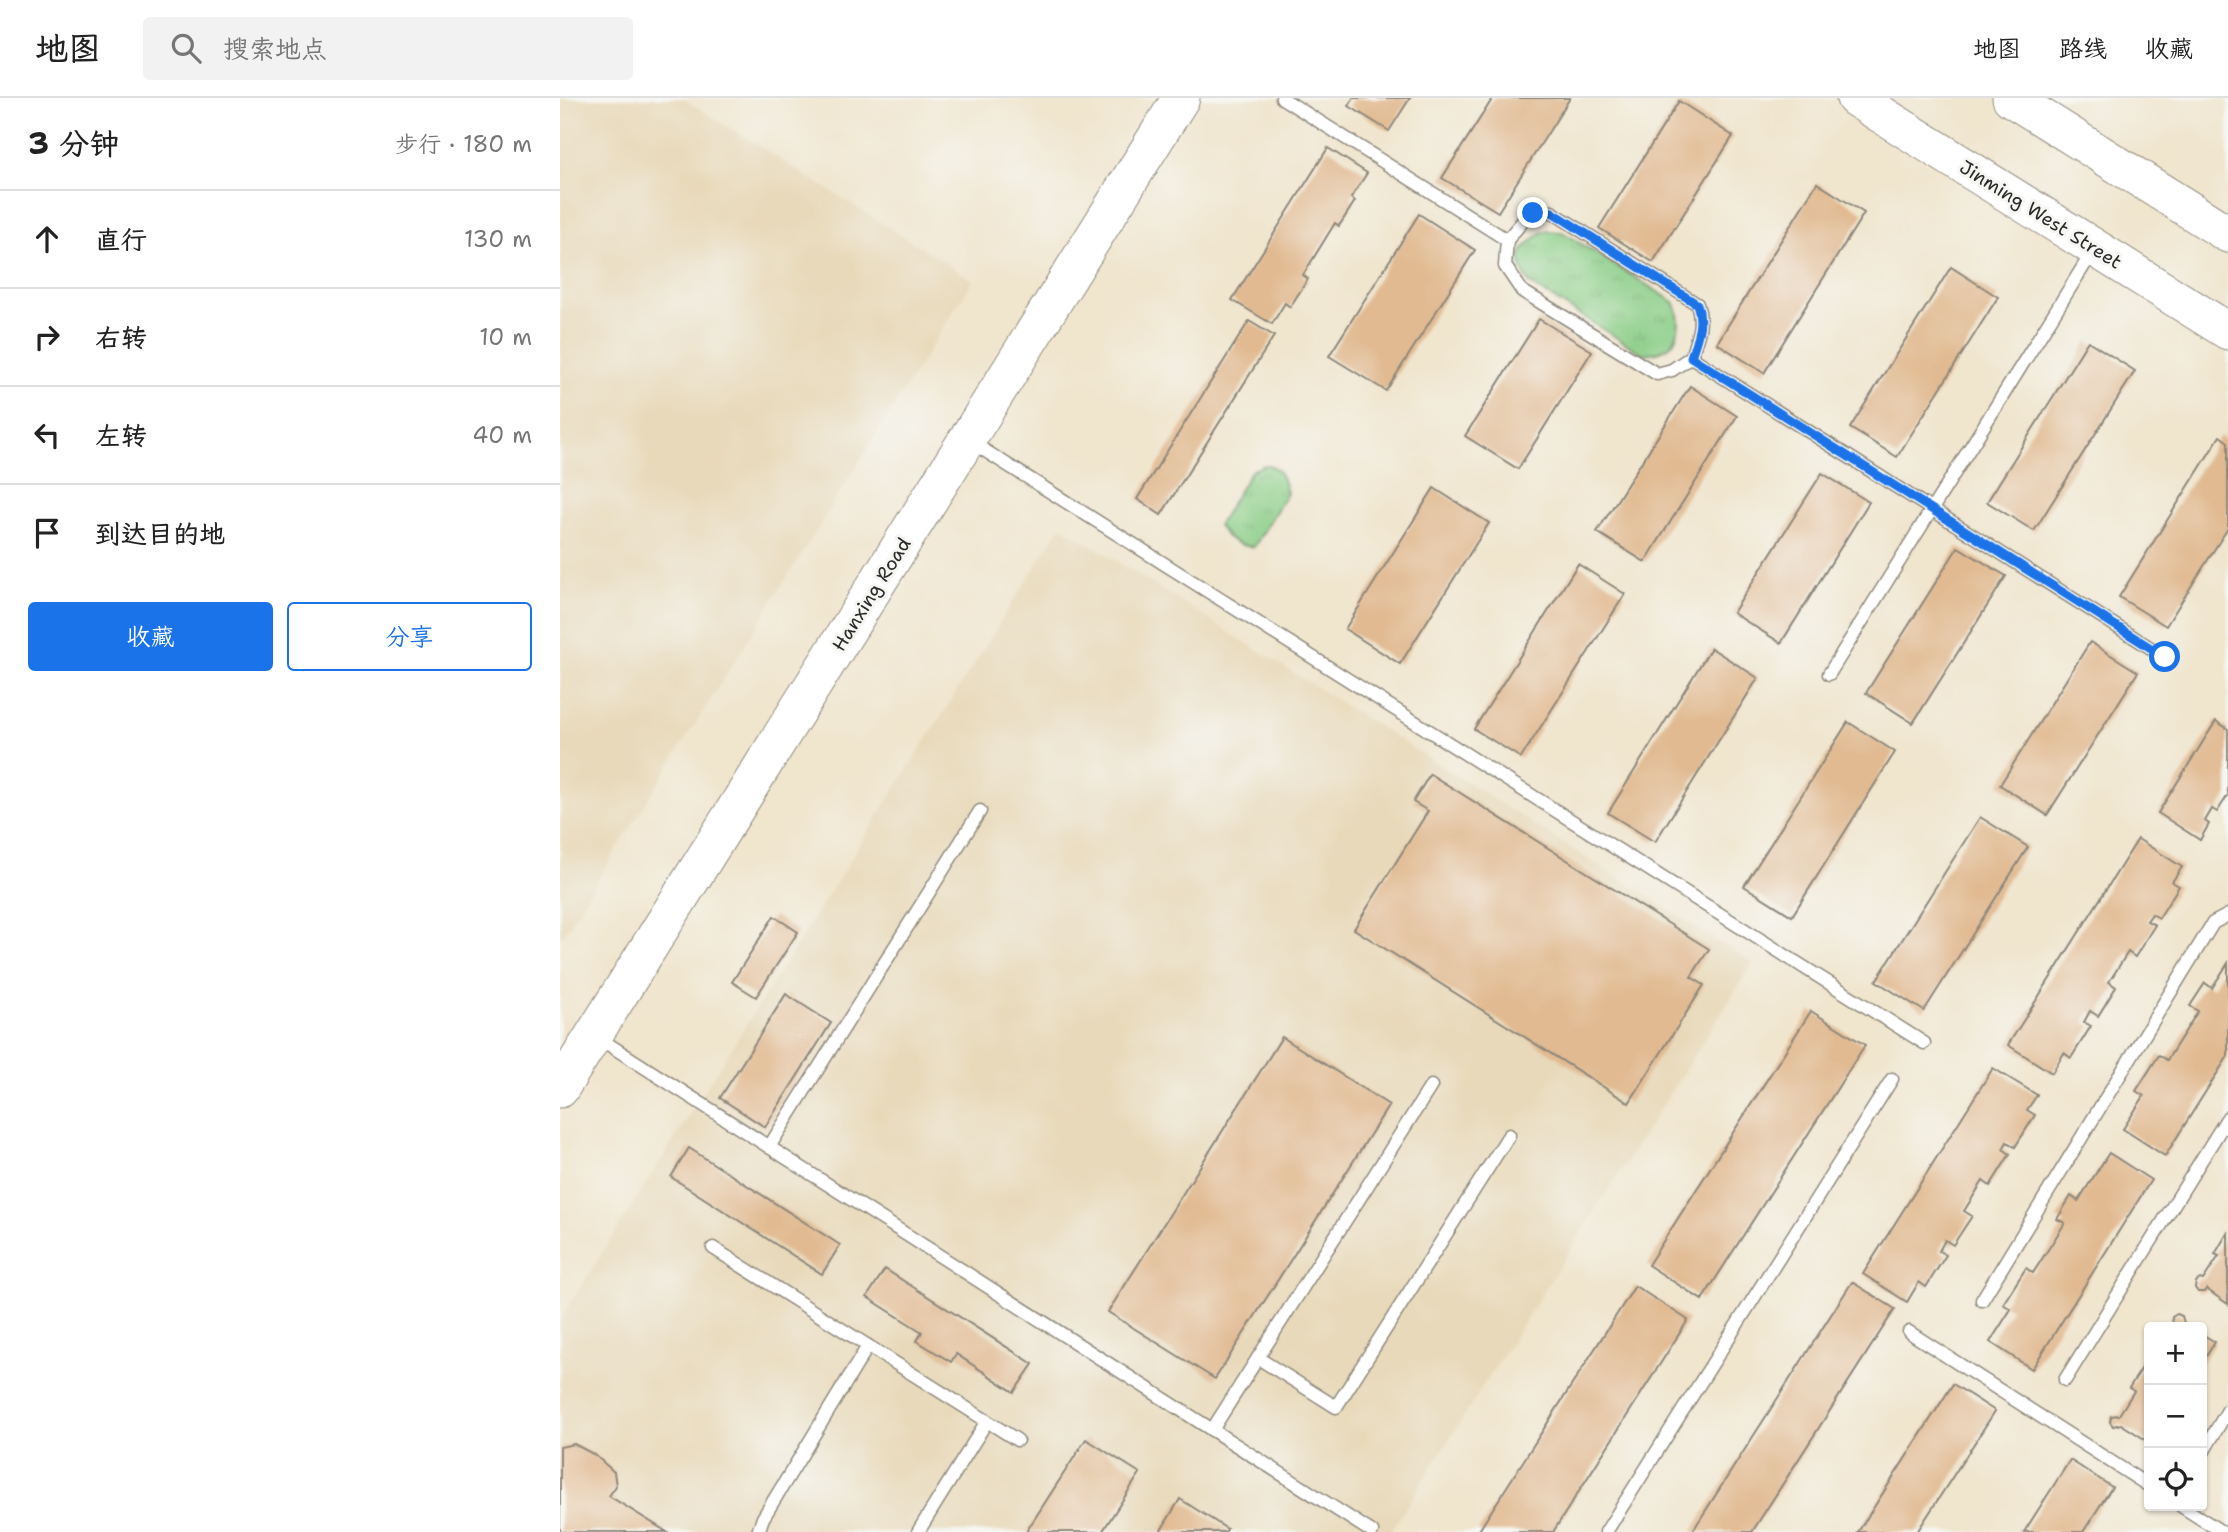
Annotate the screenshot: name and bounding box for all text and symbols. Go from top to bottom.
search box [143,17,633,80]
text: 地图 [35,26,101,71]
icon: search [167,29,205,67]
text: 搜索地点 [223,31,327,66]
text: 地图 [1973,33,2021,65]
text: 路线 [2059,33,2107,65]
text: 收藏 [2145,33,2193,65]
text: 3 分钟 [28,123,119,164]
text: 步行 · 180 m [395,129,532,159]
street label: Jinming West Street [1955,154,2127,274]
route end [1517,197,1548,228]
icon: ahead [28,220,66,258]
text: 直行 [95,222,147,257]
text: 130 m [464,224,532,254]
icon: right [28,318,66,356]
text: 右转 [95,320,147,355]
text: 10 m [479,322,532,352]
icon: left [28,416,66,454]
text: 左转 [95,418,147,453]
text: 40 m [472,420,532,450]
icon: arrive [28,514,66,552]
text: 到达目的地 [95,516,225,551]
street label: Hanxing Road [826,533,916,656]
button: 收藏 [28,602,273,671]
button: 分享 [287,602,532,671]
route start [2149,641,2180,672]
map controls [2144,1322,2207,1511]
button: + [2144,1322,2207,1385]
button: − [2144,1385,2207,1448]
button: locate [2144,1448,2207,1511]

